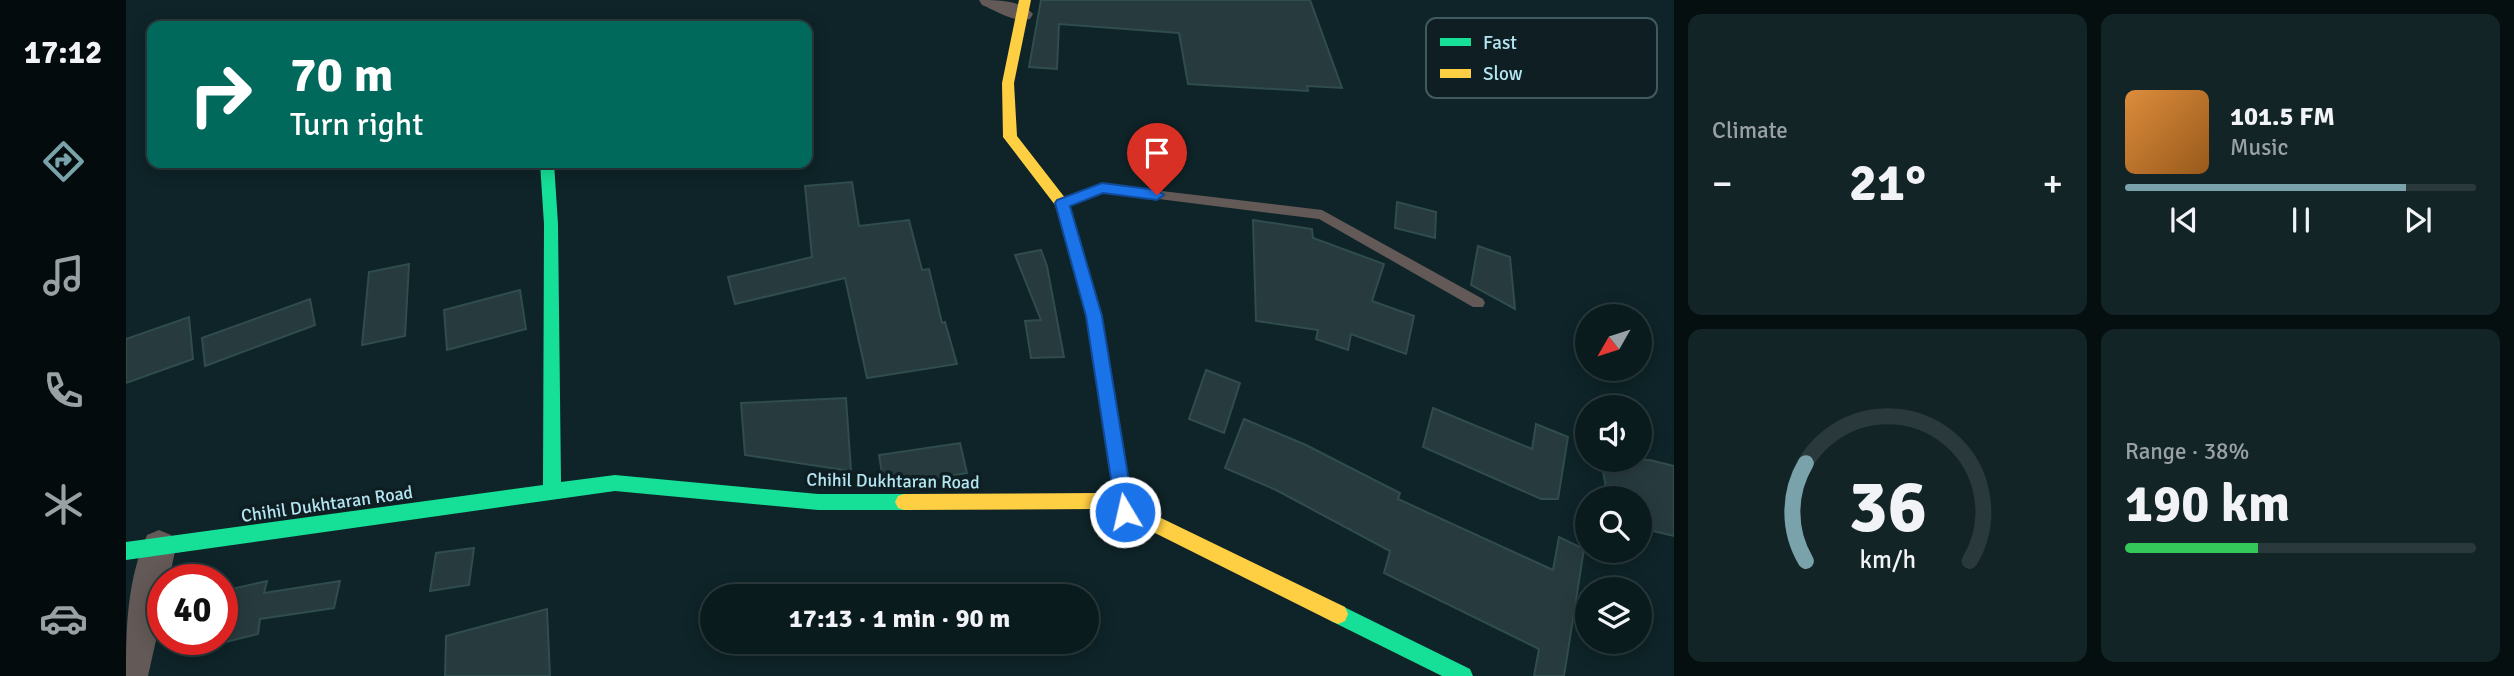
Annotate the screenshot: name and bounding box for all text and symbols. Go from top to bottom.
legend [1426,18,1657,98]
text: Fast [1483,31,1517,55]
text: 17:12 [24,33,102,72]
text: 70 m [290,45,393,105]
icon: right [175,49,266,140]
text: Slow [1483,62,1523,86]
text: 101.5 FM [2230,101,2335,133]
text: Turn right [290,105,423,144]
text: Climate [1712,116,1788,145]
pin [1127,123,1187,195]
text: Music [2230,133,2288,162]
icon: arrive [1138,134,1176,172]
icon: directions [39,137,88,186]
text: 21° [1849,151,1926,215]
text: − [1712,160,1733,207]
text: + [2042,160,2063,207]
icon: previous [2165,201,2203,239]
icon: pause [2282,201,2320,239]
icon: next [2399,201,2437,239]
icon: music [39,251,88,300]
north arrow [1575,304,1652,382]
map controls [1575,304,1652,654]
icon: phone [39,366,88,415]
button: sound [1575,395,1652,472]
text: Range · 38% [2125,437,2249,466]
text: 36 [1848,464,1927,553]
street label: Chihil Dukhtaran Road [806,468,980,494]
text: 190 km [2125,472,2290,536]
position arrow [1088,475,1162,549]
icon: climate [39,480,88,529]
street label: Chihil Dukhtaran Road [240,481,414,527]
button: search [1575,486,1652,563]
text: km/h [1859,544,1916,575]
speed limit sign: 40 [147,564,238,655]
button: layers [1575,577,1652,654]
icon: car [39,594,88,643]
text: 17:13 · 1 min · 90 m [789,603,1010,635]

